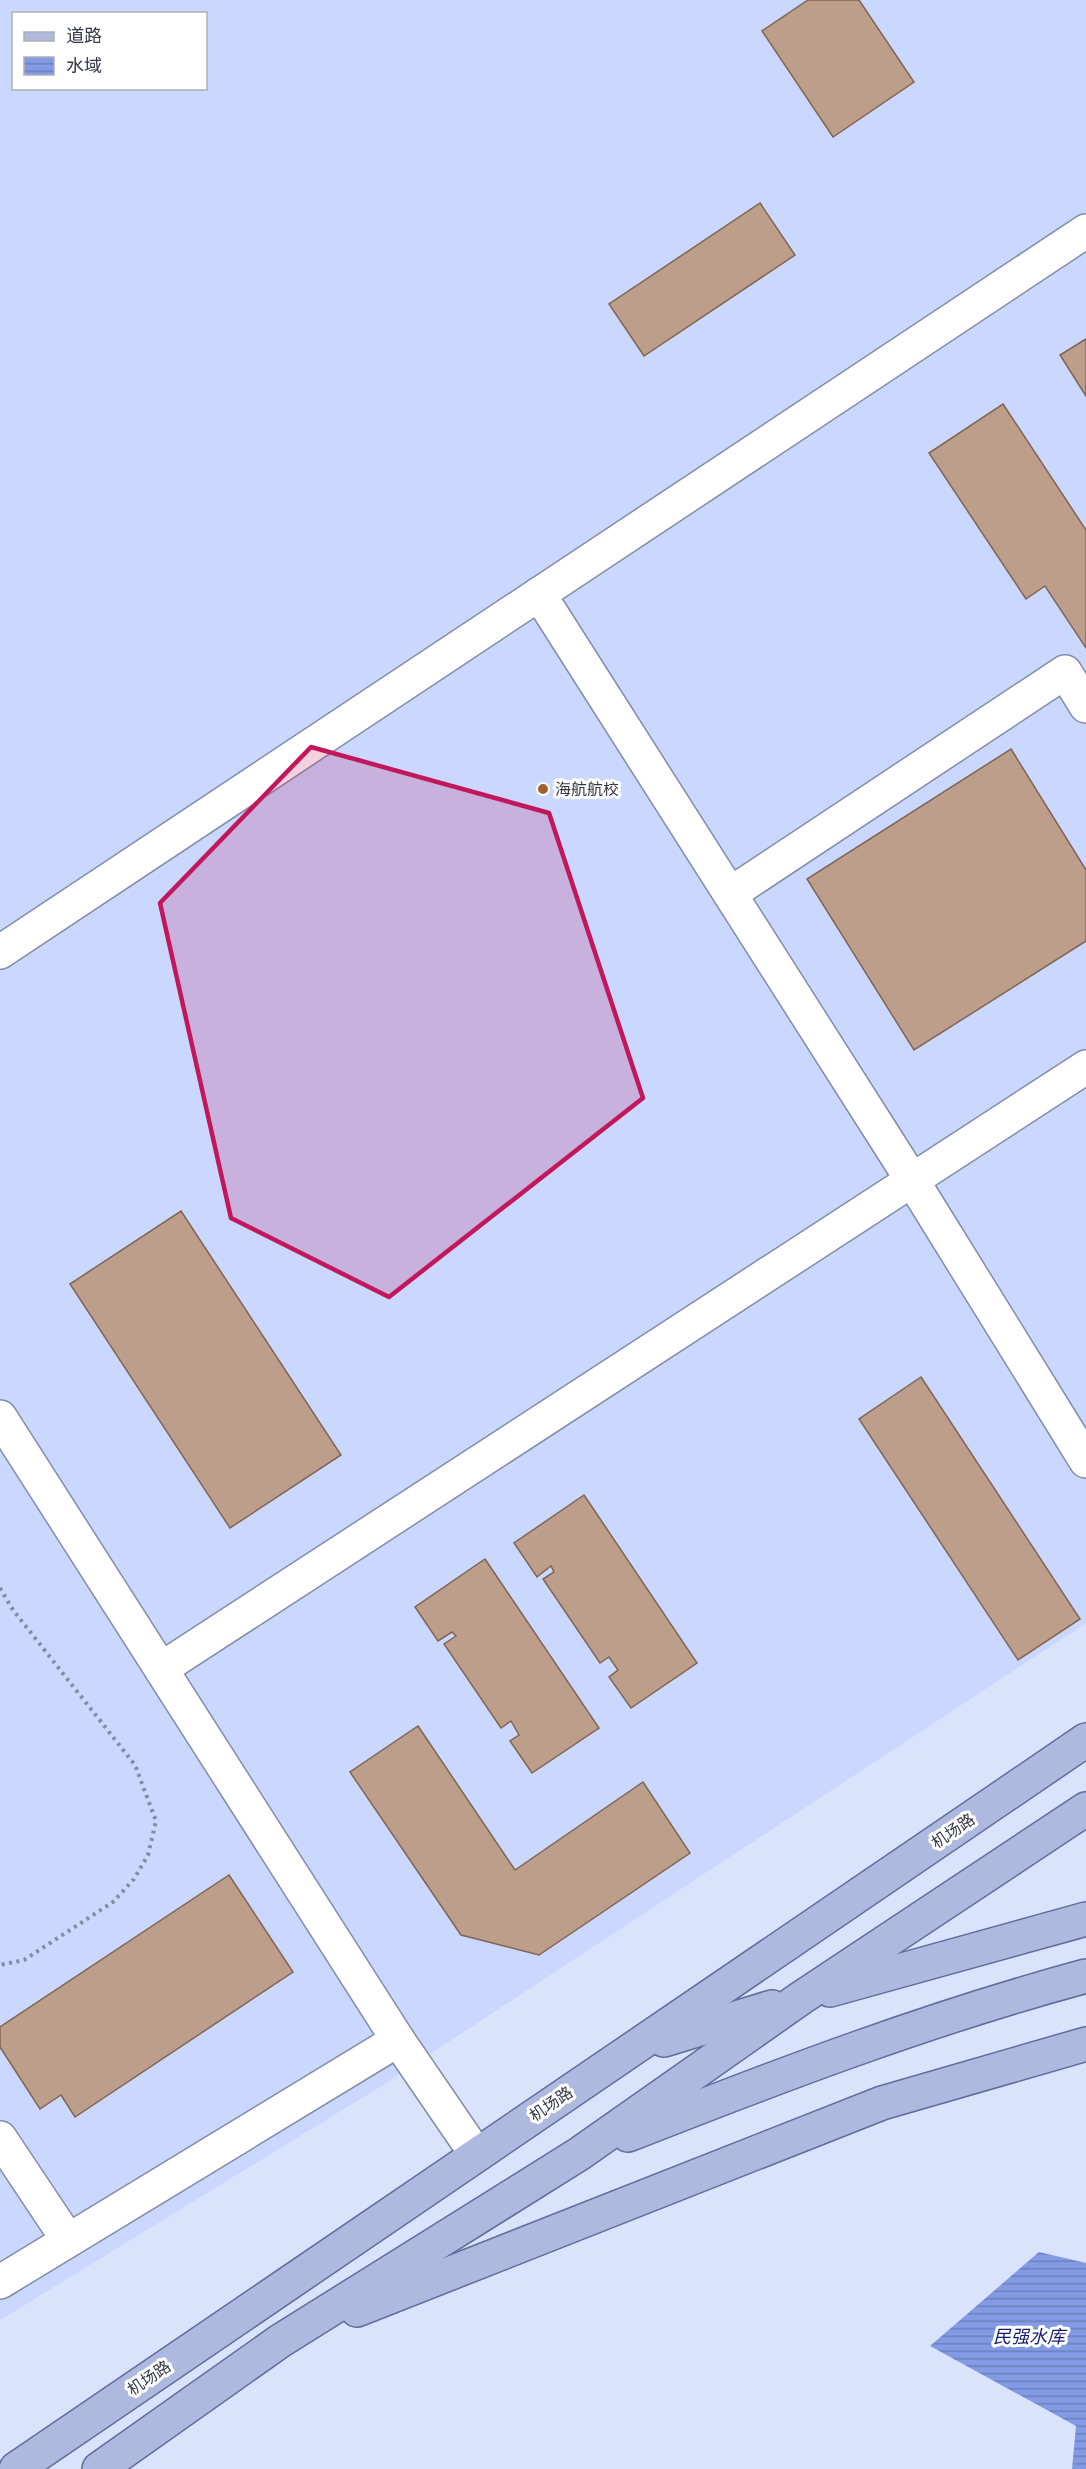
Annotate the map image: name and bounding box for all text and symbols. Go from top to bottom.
legend [12,12,207,90]
text: 道路 [66,23,102,48]
text: 水域 [66,53,102,78]
place label: 海航航校 [555,778,619,801]
marker: 海航航校 [536,782,550,796]
street label: 机场路 [927,1808,979,1854]
street label: 机场路 [525,2081,577,2127]
water label: 民强水库 [993,2324,1068,2349]
street label: 机场路 [123,2355,175,2401]

